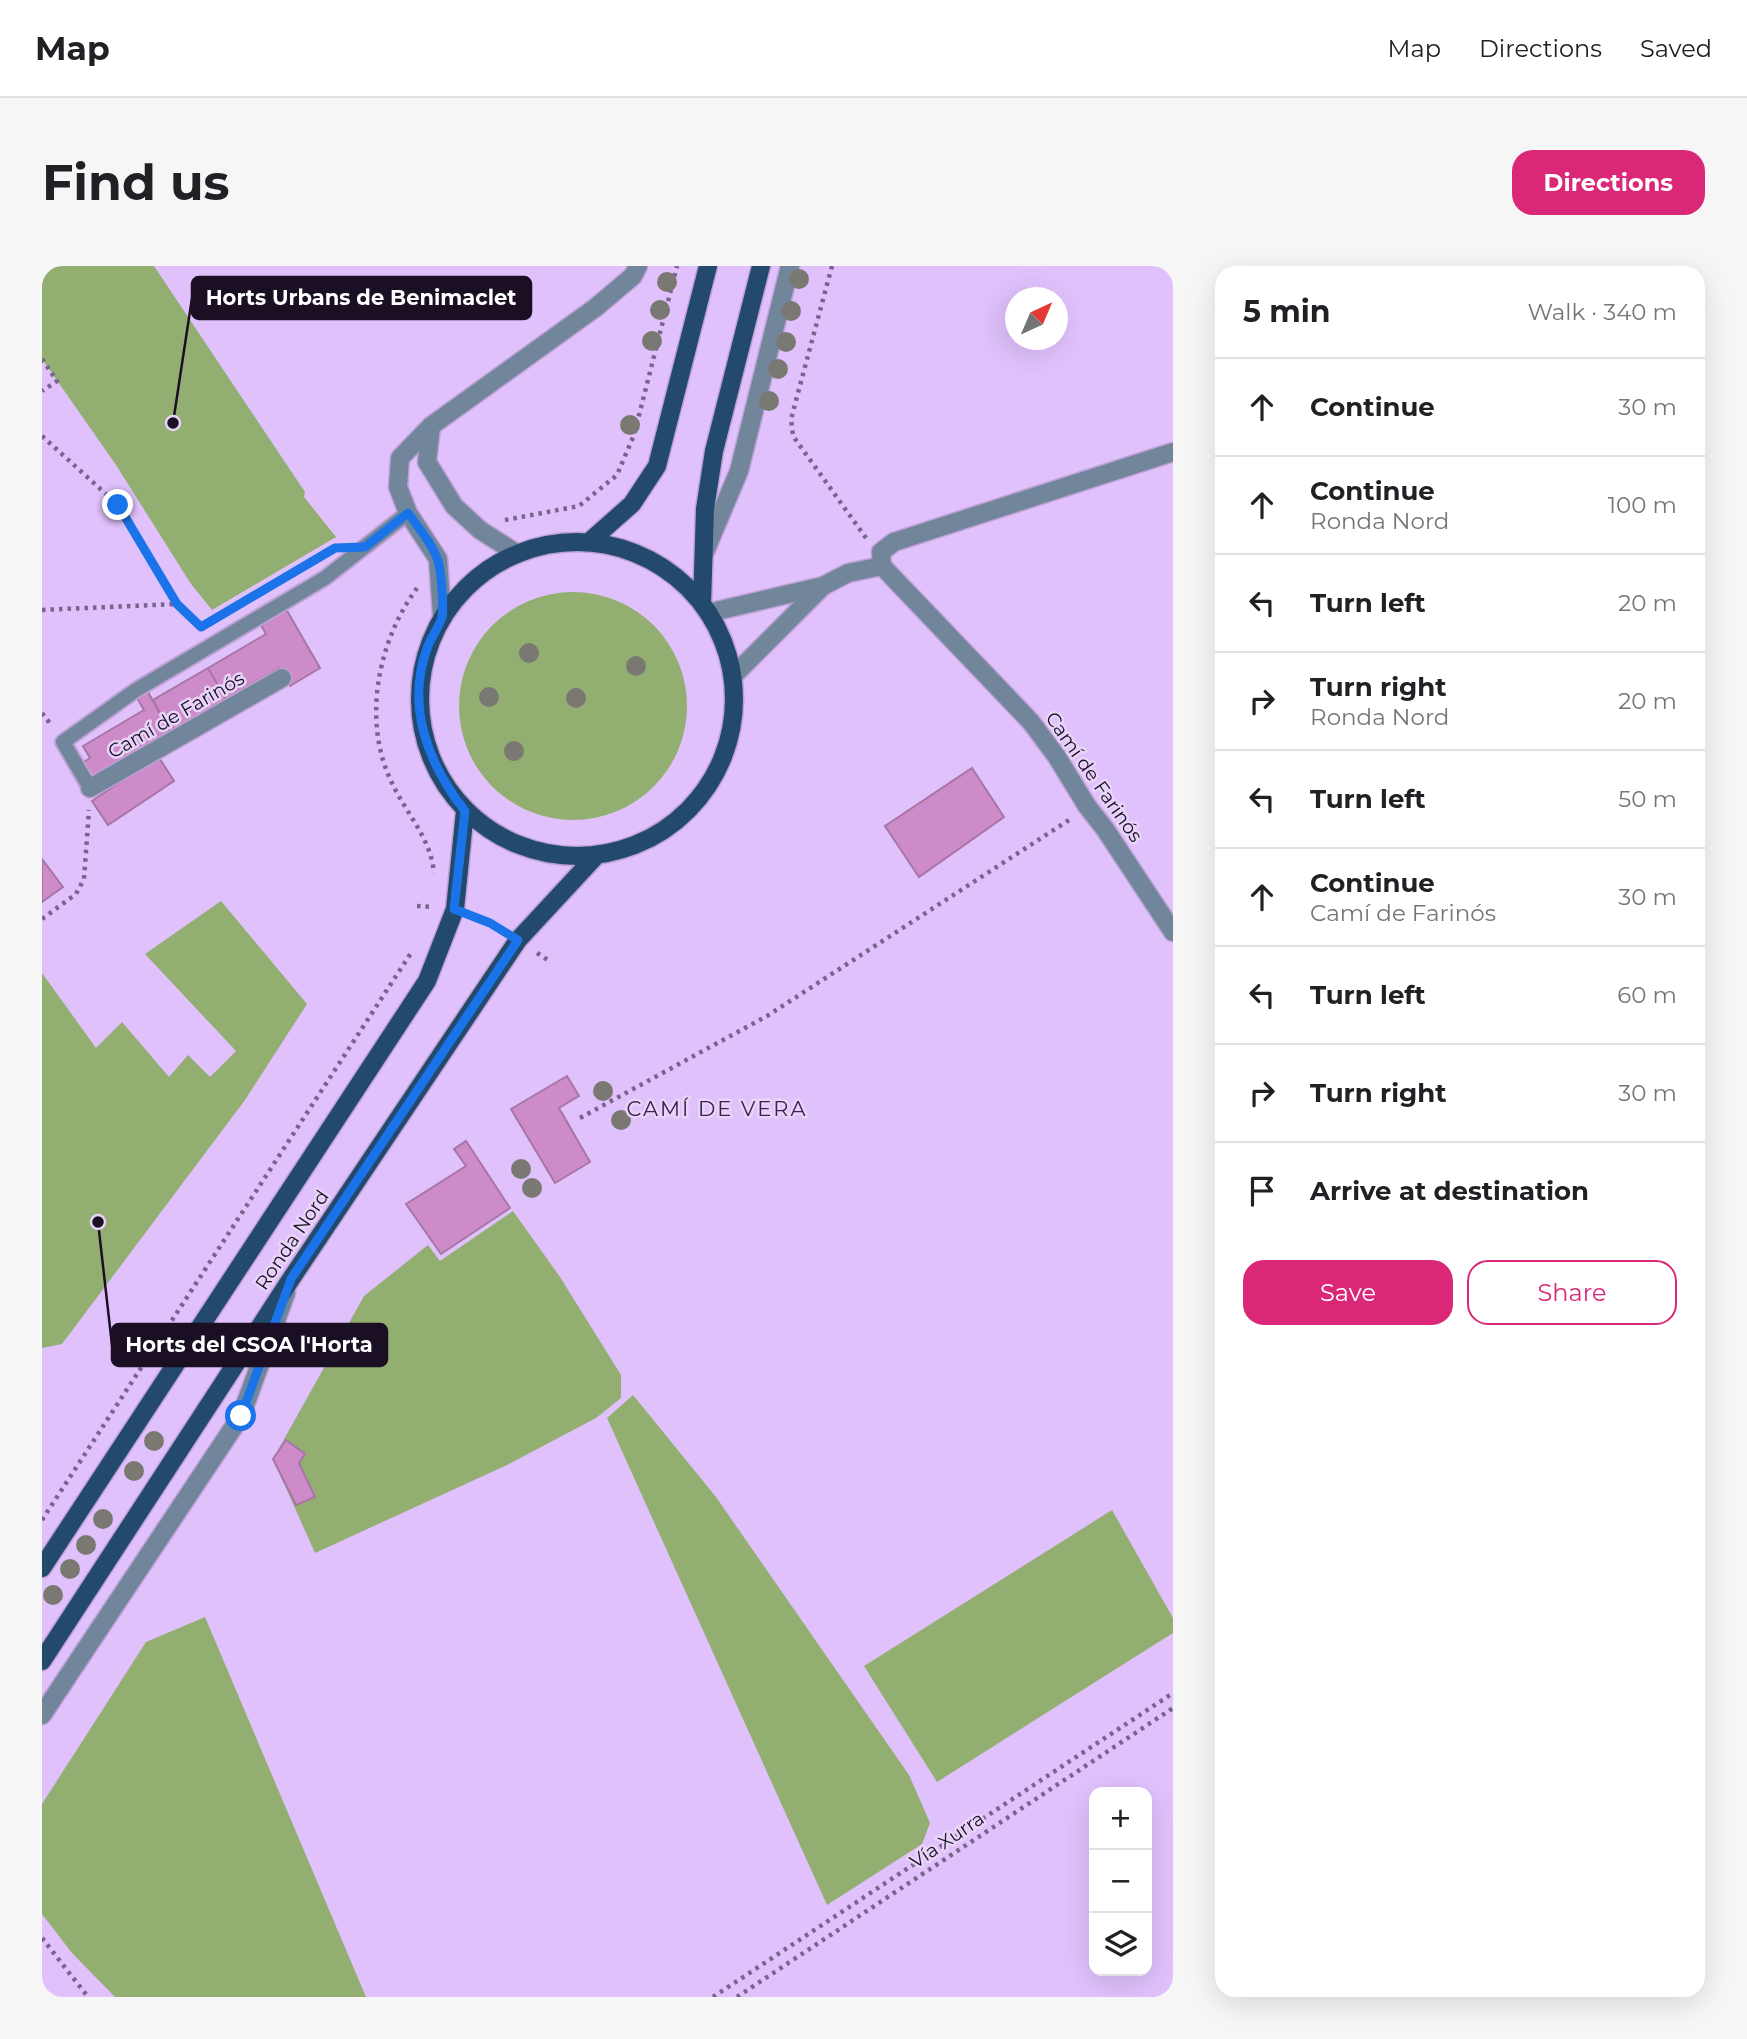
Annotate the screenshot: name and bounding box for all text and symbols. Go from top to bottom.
text: Map [35,28,110,68]
text: Map [1388,34,1441,63]
text: Directions [1479,34,1602,63]
text: Saved [1640,34,1712,63]
button: Directions [1512,150,1705,215]
text: Find us [42,153,230,212]
callout: Horts Urbans de Benimaclet [192,277,531,319]
text: Horts Urbans de Benimaclet [206,285,516,310]
north arrow [1005,287,1068,350]
text: 5 min [1243,293,1331,330]
text: Walk · 340 m [1528,298,1677,326]
icon: ahead [1243,388,1281,426]
text: Continue [1310,391,1435,423]
text: 30 m [1618,393,1677,421]
text: Continue [1310,475,1435,507]
icon: ahead [1243,486,1281,524]
route end [102,489,133,520]
text: 100 m [1608,491,1677,519]
text: Ronda Nord [1310,507,1449,535]
icon: left [1243,584,1281,622]
text: Turn left [1310,587,1426,619]
text: 20 m [1618,589,1677,617]
street label: Camí de Farinós [104,667,248,763]
text: Turn right [1310,671,1446,703]
icon: right [1243,682,1281,720]
text: 20 m [1618,687,1677,715]
text: Ronda Nord [1310,703,1449,731]
street label: Camí de Farinós [1041,708,1147,846]
icon: left [1243,780,1281,818]
text: Turn left [1310,783,1426,815]
text: 50 m [1618,785,1677,813]
text: Continue [1310,867,1435,899]
icon: ahead [1243,878,1281,916]
text: 30 m [1618,883,1677,911]
text: Camí de Farinós [1310,899,1496,927]
icon: left [1243,976,1281,1014]
text: Turn left [1310,979,1426,1011]
text: 60 m [1617,981,1677,1009]
icon: right [1243,1074,1281,1112]
text: Turn right [1310,1077,1446,1109]
text: 30 m [1618,1079,1677,1107]
district label: CAMÍ DE VERA [626,1096,808,1121]
icon: arrive [1243,1172,1281,1210]
text: Arrive at destination [1310,1175,1589,1207]
street label: Ronda Nord [250,1186,334,1294]
button: Save [1243,1260,1453,1325]
button: Share [1467,1260,1677,1325]
callout: Horts del CSOA l'Horta [112,1324,387,1366]
text: Horts del CSOA l'Horta [125,1332,373,1357]
route start [225,1400,256,1431]
map controls [1089,1787,1152,1976]
button: + [1089,1787,1152,1850]
street label: Vía Xurra [906,1807,988,1873]
button: − [1089,1850,1152,1913]
button: layers [1089,1913,1152,1976]

